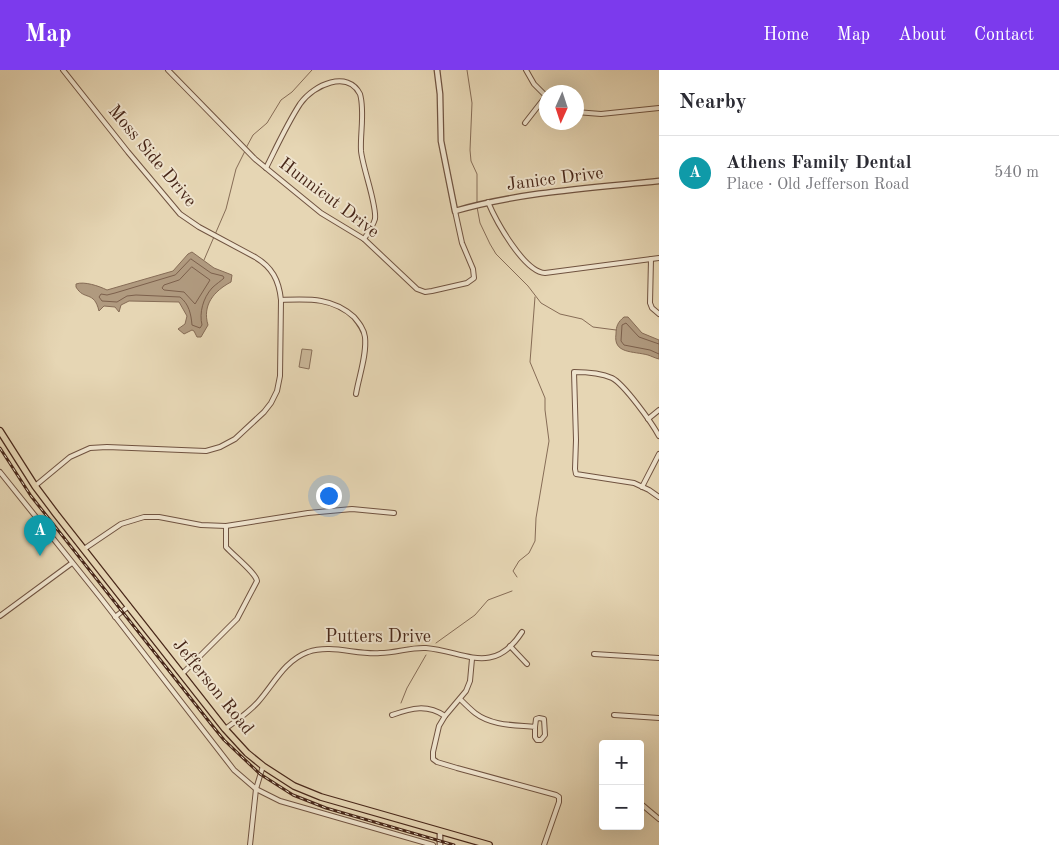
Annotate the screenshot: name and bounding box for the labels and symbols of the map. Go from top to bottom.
north arrow [539,85,584,130]
street label: Moss Side Drive [104,102,200,210]
street label: Hunnicut Drive [276,155,382,241]
street label: Janice Drive [505,164,605,194]
your location [316,483,342,509]
pin: A [24,515,56,556]
street label: Putters Drive [325,628,431,646]
street label: Jefferson Road [169,636,257,738]

